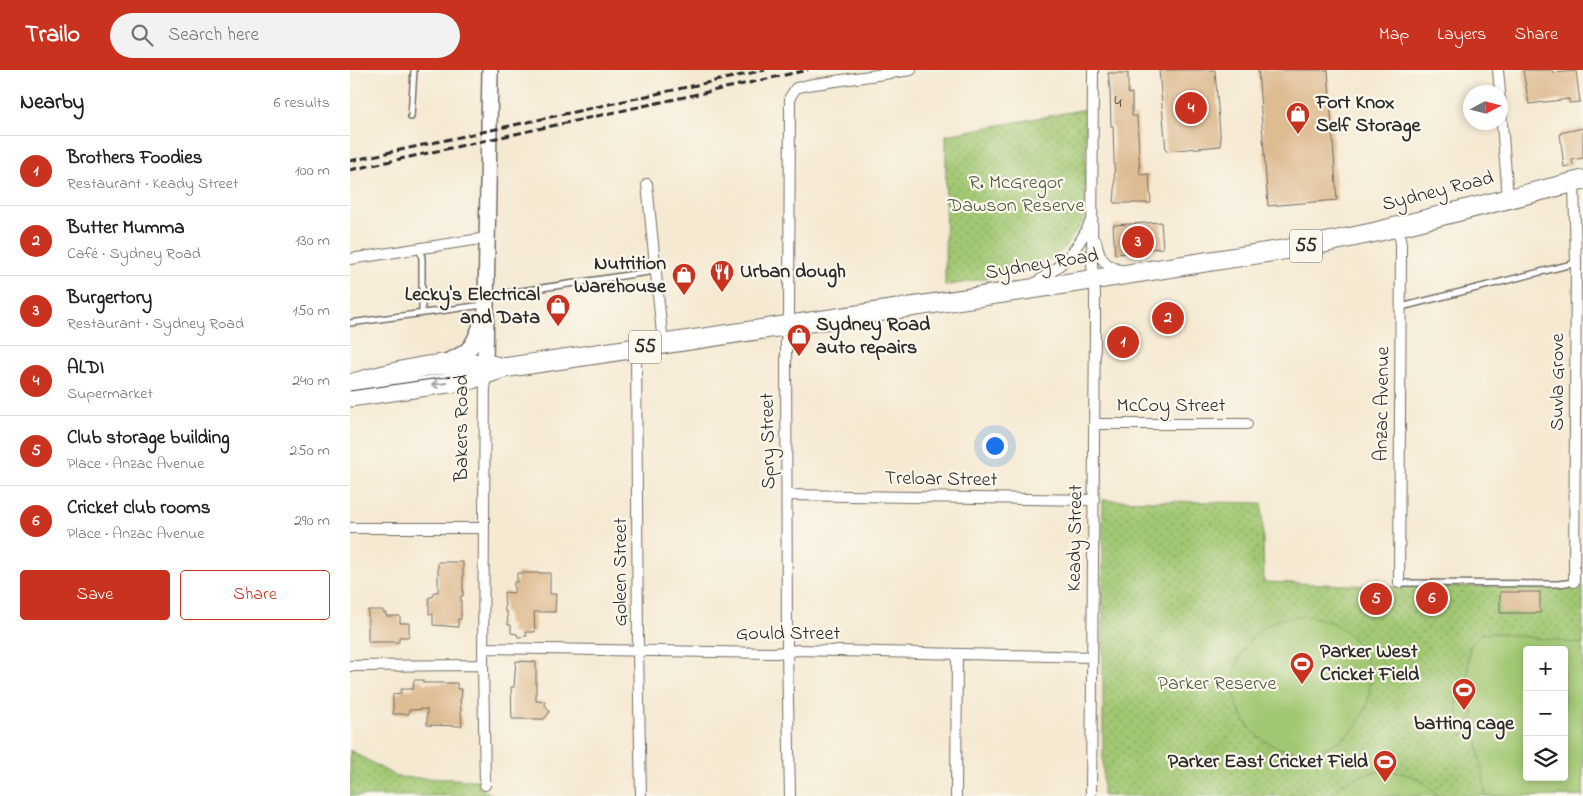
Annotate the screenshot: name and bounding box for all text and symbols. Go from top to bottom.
search box [110,13,460,58]
text: Trailo [25,18,80,53]
icon: search [128,21,156,49]
text: Search here [168,22,259,49]
text: Map [1379,22,1409,48]
text: Layers [1437,22,1487,48]
text: Share [1515,22,1558,48]
north arrow [1463,85,1508,130]
text: Nearby [20,88,84,118]
pin: 4 [1175,89,1207,127]
place label: Fort Knox Self Storage [1315,89,1421,142]
house number: 4 [1114,90,1122,116]
text: 6 results [273,91,330,115]
shop icon: Fort Knox Self Storage [1285,101,1311,135]
text: Brothers Foodies [67,145,202,172]
text: 1 [33,159,39,183]
text: 100 m [295,159,330,183]
street label: Sydney Road [1379,164,1497,220]
park label: R. McGregor Dawson Reserve [947,169,1084,221]
text: Restaurant · Keady Street [67,172,238,196]
text: Butter Mumma [67,215,185,242]
pin: 3 [1122,223,1154,261]
text: 2 [32,229,40,253]
text: 130 m [295,229,330,253]
road number: 55 [1290,230,1322,262]
text: Café · Sydney Road [67,242,201,266]
street label: Sydney Road [983,242,1101,288]
place label: Nutrition Warehouse [574,250,667,302]
place label: Urban dough [740,258,846,288]
restaurant icon: Urban dough [709,259,735,293]
shop icon: Nutrition Warehouse [671,262,697,296]
place label: Lecky's Electrical and Data [405,281,540,333]
text: Burgertory [67,285,152,312]
shop icon: Lecky's Electrical and Data [545,293,571,327]
text: 3 [33,299,39,323]
text: 150 m [292,299,330,323]
pin: 2 [1152,299,1184,337]
place label: Sydney Road auto repairs [816,311,931,363]
text: Restaurant · Sydney Road [67,312,244,336]
shop icon: Sydney Road auto repairs [786,323,812,357]
pin: 1 [1107,323,1139,361]
road number: 55 [629,330,661,364]
street label: Suvla Grove [1544,333,1573,431]
street label: Anzac Avenue [1367,346,1399,462]
text: ALDI [67,355,104,382]
text: 4 [33,369,39,393]
text: 240 m [292,369,330,393]
street label: Bakers Road [448,375,477,482]
one-way arrow [431,380,447,390]
text: Supermarket [67,382,153,406]
street label: Spry Street [754,392,784,489]
street label: McCoy Street [1117,392,1226,421]
text: Club storage building [67,425,230,452]
your location [982,433,1008,459]
text: 5 [31,439,41,463]
text: 250 m [290,439,330,463]
text: Place · Anzac Avenue [67,452,204,476]
street label: Treloar Street [884,465,998,495]
street label: Keady Street [1061,484,1091,592]
text: Cricket club rooms [67,495,210,522]
text: 6 [32,509,40,533]
text: 290 m [294,509,330,533]
street label: Goleen Street [607,517,636,626]
text: Place · Anzac Avenue [67,522,204,546]
button: Save [20,570,170,620]
button: Share [180,570,330,620]
pin: 6 [1416,579,1448,617]
pin: 5 [1360,580,1392,618]
street label: Gould Street [736,620,840,649]
place label: Parker West Cricket Field [1320,638,1420,690]
map controls [1523,646,1568,781]
button: + [1523,646,1568,691]
sports icon: Parker West Cricket Field [1289,651,1315,685]
park label: Parker Reserve [1158,670,1277,699]
sports icon: batting cage [1451,677,1477,711]
button: − [1523,691,1568,736]
place label: batting cage [1414,710,1515,740]
button: layers [1523,736,1568,781]
place label: Parker East Cricket Field [1168,748,1369,777]
sports icon: Parker East Cricket Field [1372,749,1398,783]

